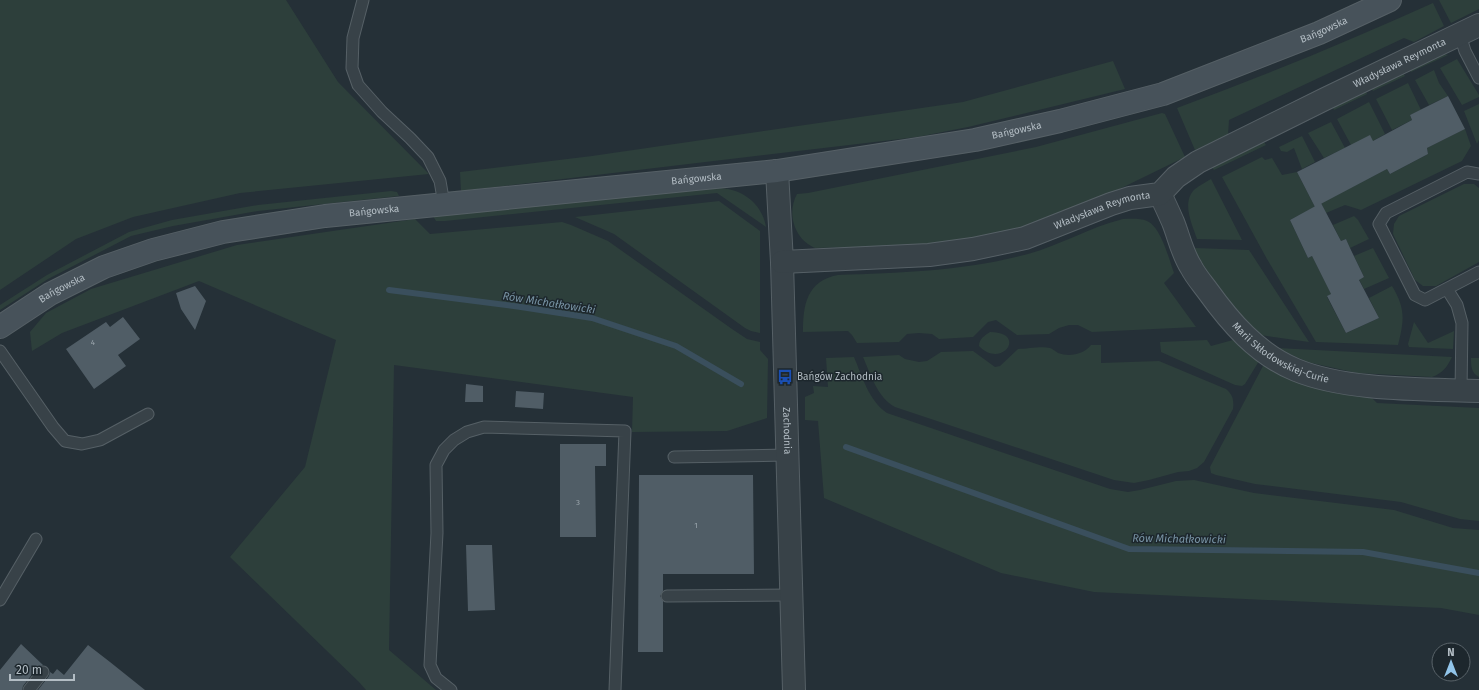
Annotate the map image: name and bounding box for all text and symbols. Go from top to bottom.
street label: Bańgowska [1298,15,1350,46]
street label: Władysława Reymonta [1351,36,1448,90]
street label: Bańgowska [991,119,1043,142]
street label: Bańgowska [671,171,722,187]
street label: Władysława Reymonta [1052,189,1151,232]
street label: Bańgowska [348,203,400,220]
street label: Bańgowska [37,271,87,306]
water label: Rów Michałkowicki [502,289,596,317]
street label: Marii Skłodowskiej-Curie [1230,320,1330,386]
house number: 4 [91,338,96,347]
bus stop icon: Bańgów Zachodnia [776,368,794,386]
place label: Bańgów Zachodnia [797,370,882,383]
street label: Zachodnia [780,407,793,455]
house number: 3 [576,498,580,507]
house number: 1 [694,521,698,530]
water label: Rów Michałkowicki [1132,532,1226,546]
north arrow [1431,642,1471,682]
text: N [1447,646,1455,659]
scale bar [10,656,74,682]
text: 20 m [16,663,42,677]

